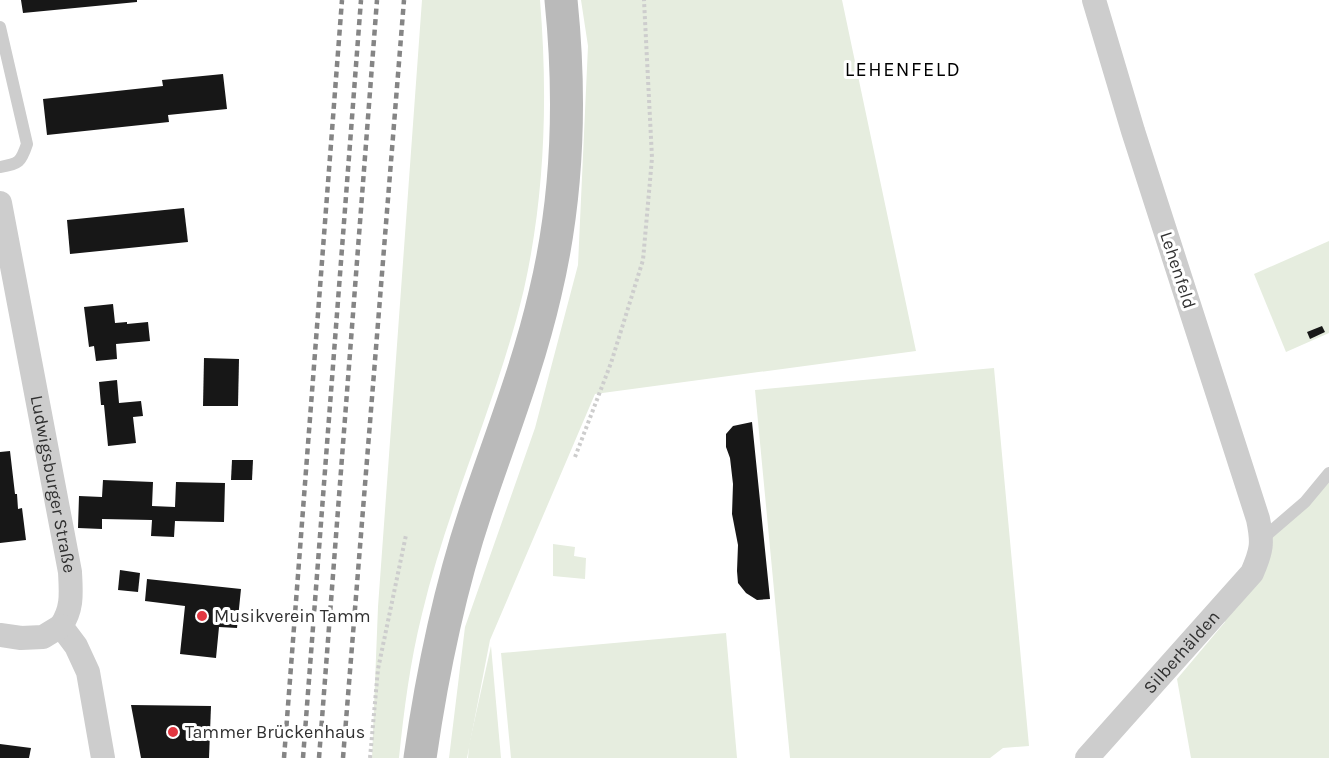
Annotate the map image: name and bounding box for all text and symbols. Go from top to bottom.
district label: LEHENFELD [845,58,961,81]
street label: Lehenfeld [1155,229,1201,311]
street label: Ludwigsburger Straße [26,393,81,575]
place label: Musikverein Tamm [214,605,371,627]
street label: Silberhälden [1139,606,1224,698]
marker: Musikverein Tamm [195,609,209,623]
place label: Tammer Brückenhaus [185,721,365,743]
marker: Tammer Brückenhaus [166,725,180,739]

